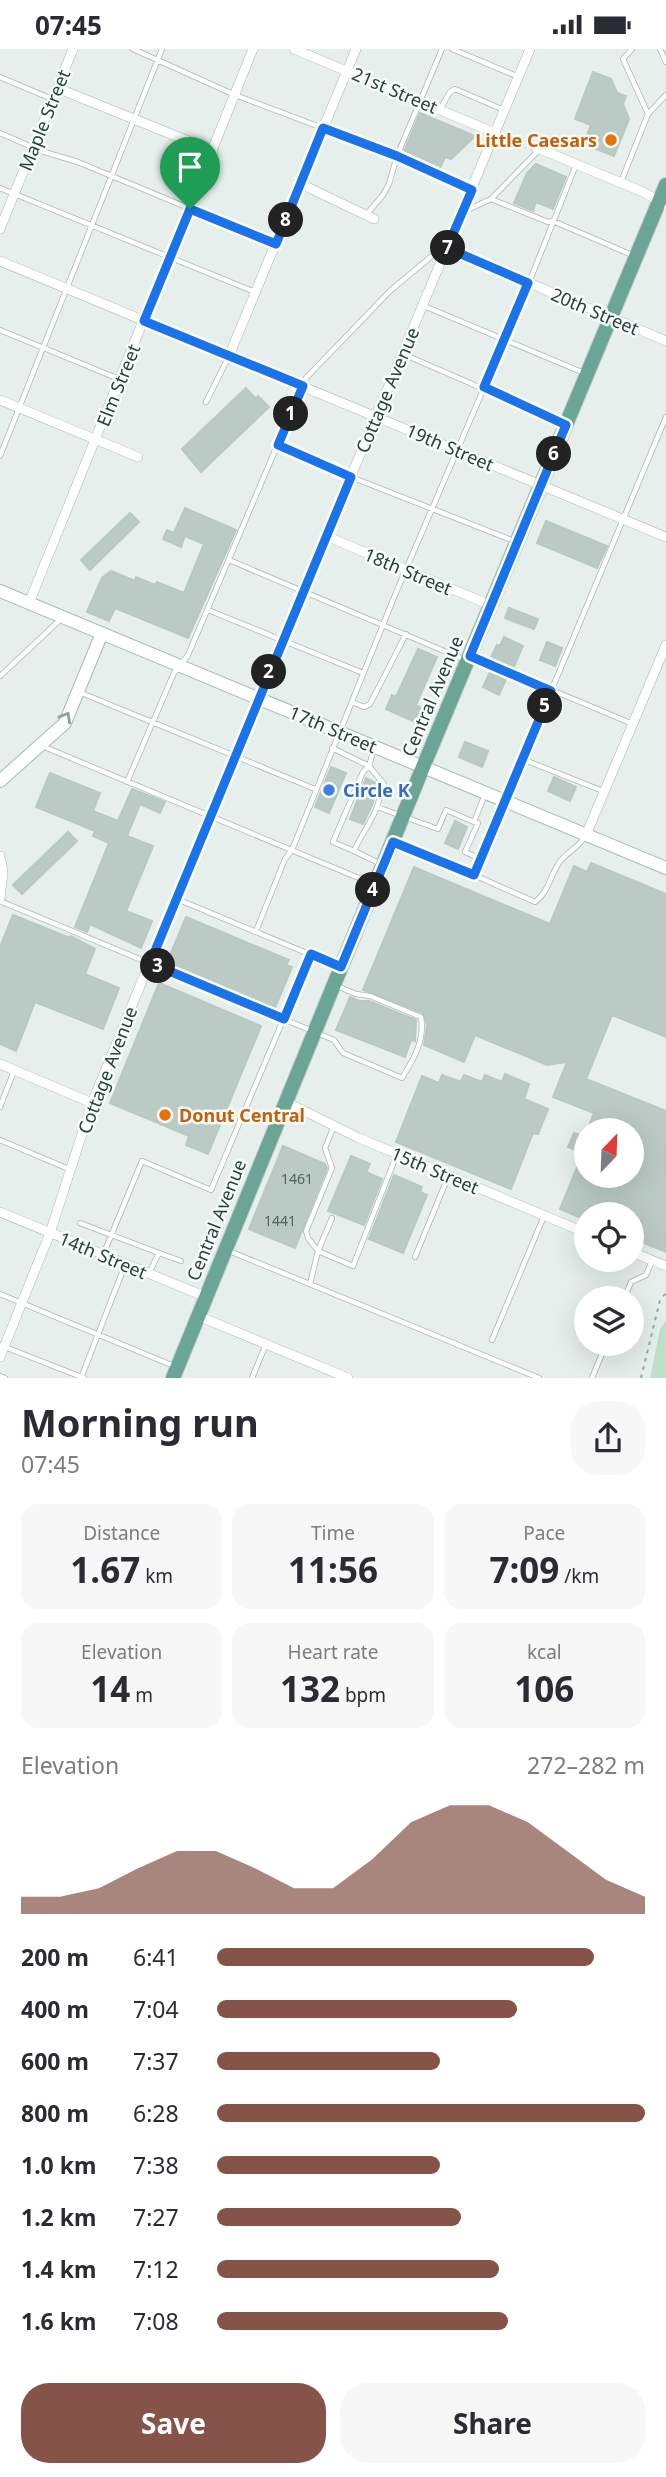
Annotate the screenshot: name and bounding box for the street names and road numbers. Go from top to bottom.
street label: 21st Street [349,61,442,119]
street label: Maple Street [13,65,75,174]
street label: 20th Street [547,282,643,340]
street label: Cottage Avenue [350,323,424,457]
street label: Elm Street [91,340,145,430]
street label: 19th Street [402,418,498,476]
street label: 18th Street [360,542,456,600]
street label: Central Avenue [396,632,468,760]
street label: 17th Street [285,700,381,758]
street label: Cottage Avenue [72,1003,142,1137]
street label: 15th Street [387,1141,483,1199]
street label: Central Avenue [181,1156,251,1284]
street label: 14th Street [55,1226,151,1284]

